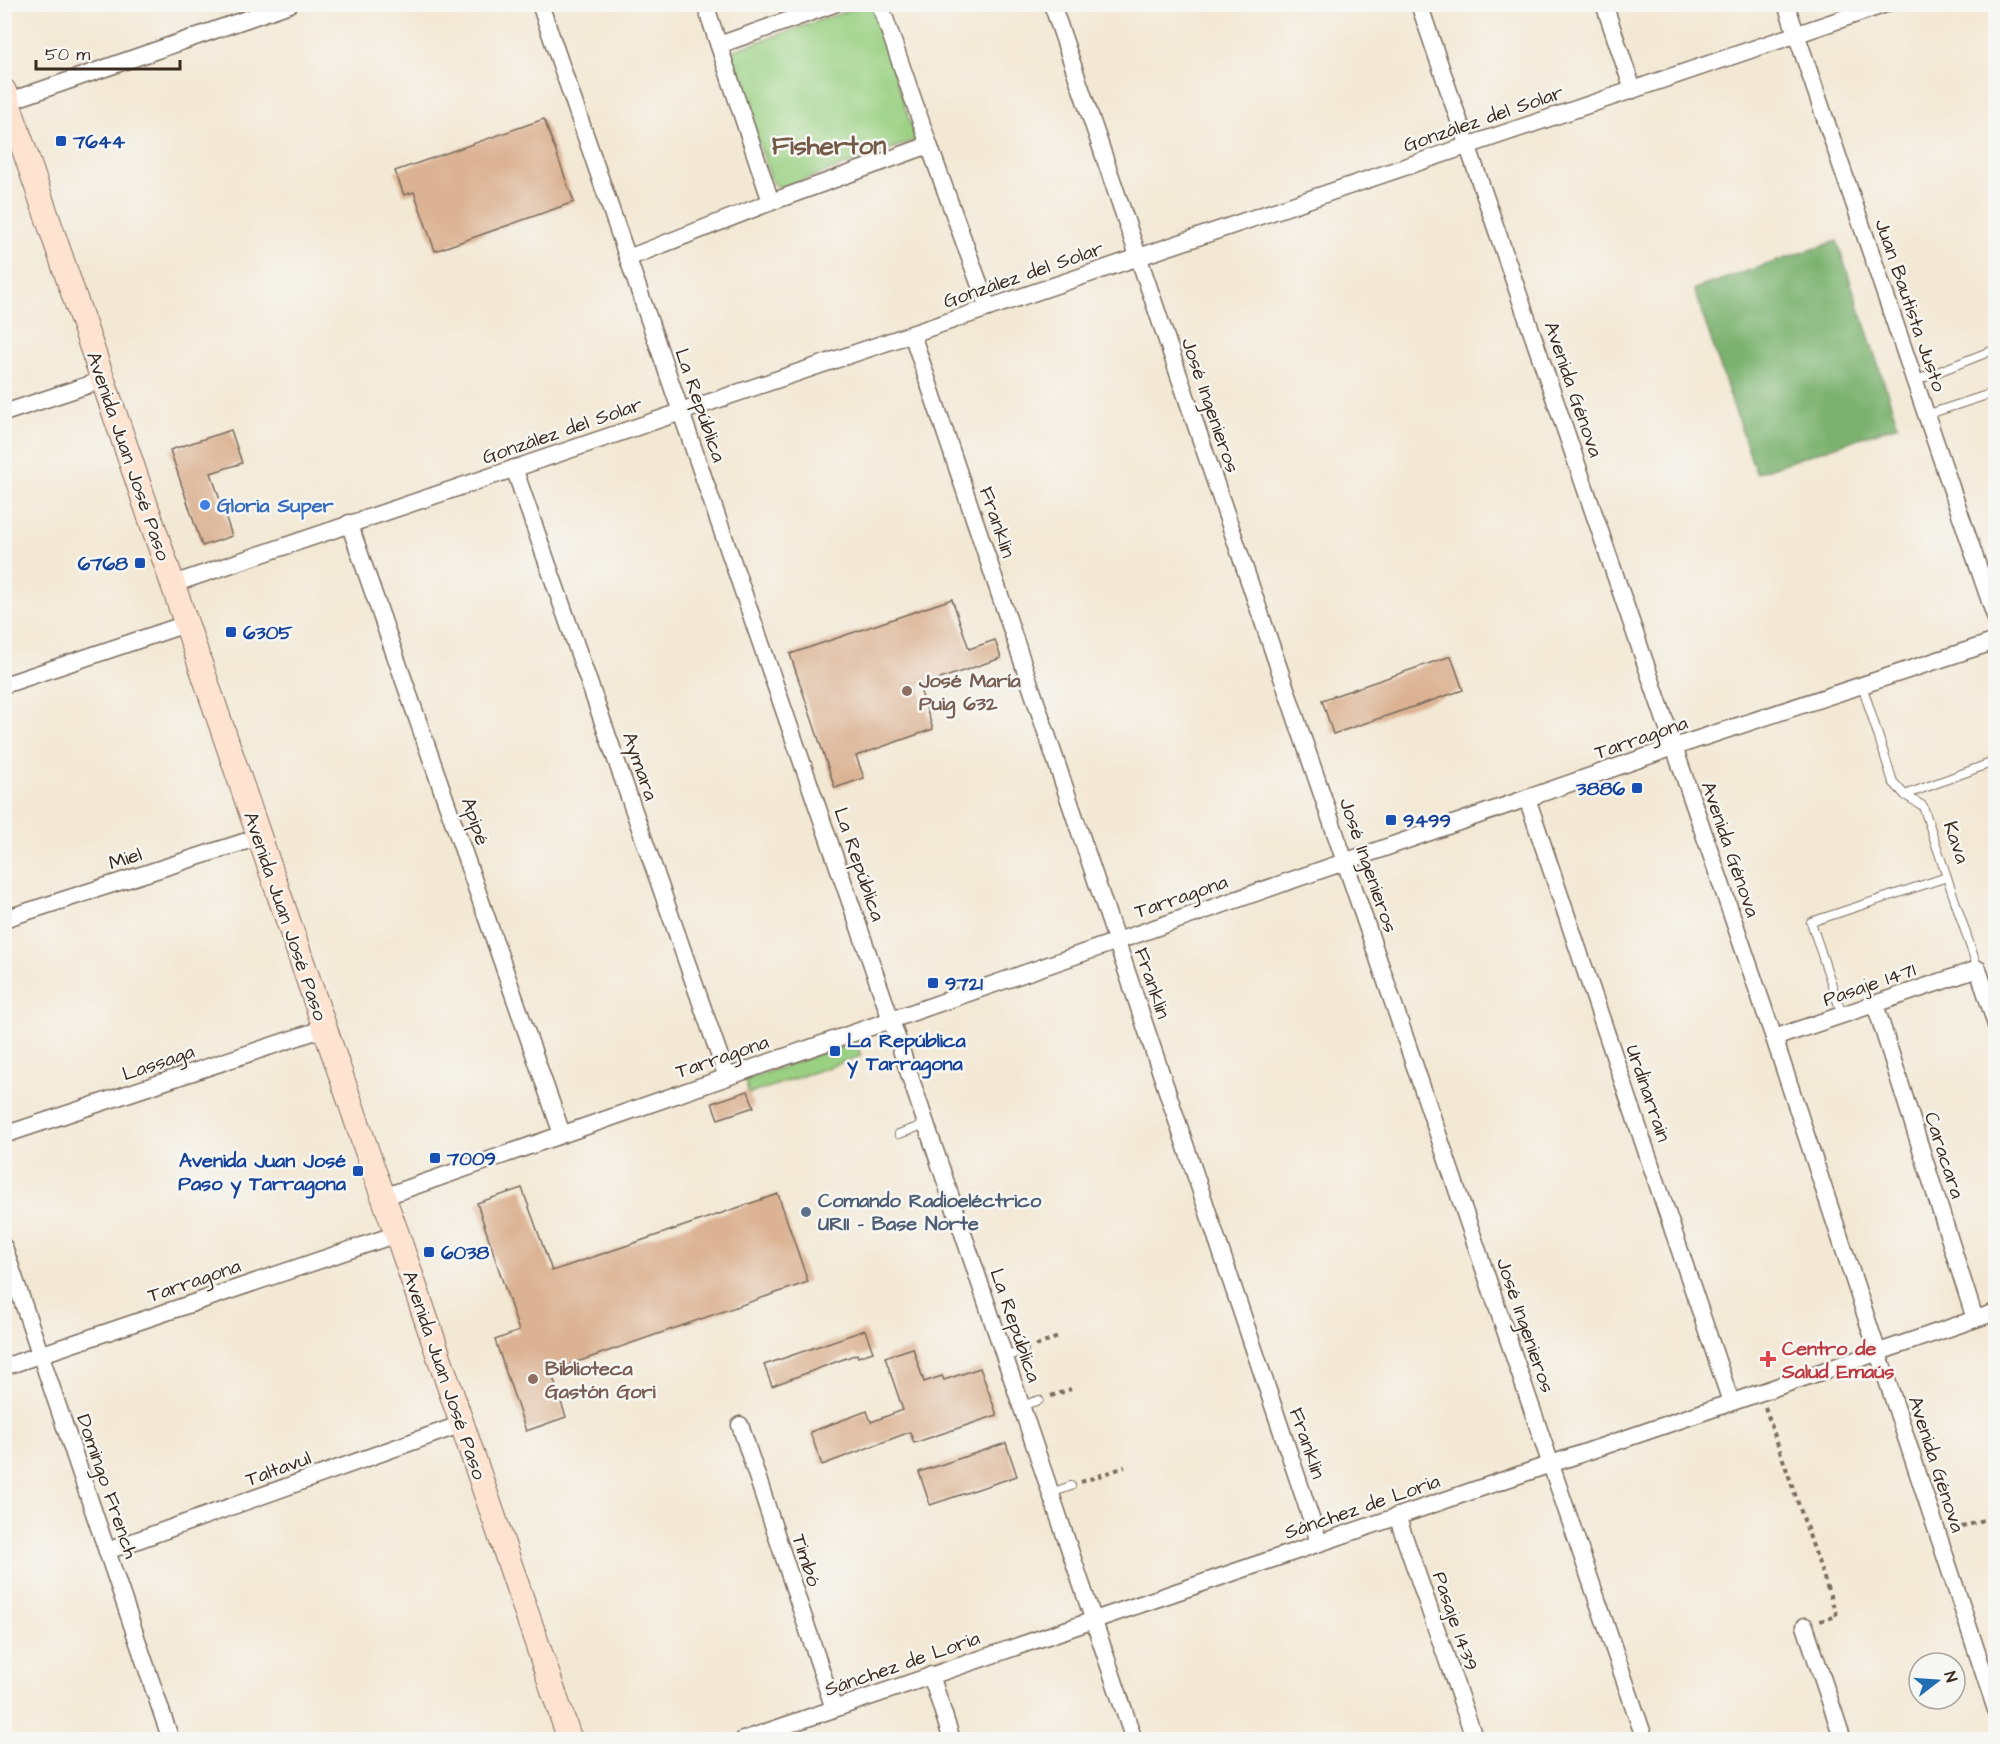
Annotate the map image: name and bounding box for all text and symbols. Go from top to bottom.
scale bar [36,33,180,71]
text: 50 m [45,42,90,67]
street label: González del Solar [1399,78,1567,159]
place label: 7644 [72,128,125,156]
district label: Fisherton [772,128,886,164]
marker: 7644 [54,134,68,148]
street label: Juan Bautista Justo [1867,215,1953,395]
street label: González del Solar [939,234,1107,315]
street label: Avenida Génova [1537,318,1609,461]
street label: José Ingenieros [1173,334,1246,477]
street label: La República [668,345,733,466]
street label: Avenida Juan José Paso [79,348,177,565]
street label: González del Solar [478,390,646,471]
street label: Franklin [972,483,1022,562]
place label: Gloria Super [217,492,334,520]
marker: Gloria Super [198,498,212,512]
place label: 6768 [78,550,128,578]
marker: 6768 [133,556,147,570]
place label: 6305 [243,619,293,647]
marker: 6305 [224,625,238,639]
place label: José María Puig 632 [918,667,1021,719]
marker: José María Puig 632 [900,684,914,698]
street label: Tarragona [1591,709,1692,768]
street label: Aymara [614,728,665,805]
place label: 3886 [1575,775,1625,803]
street label: Avenida Génova [1694,778,1766,921]
marker: 3886 [1630,781,1644,795]
street label: Apipé [454,794,496,849]
street label: José Ingenieros [1331,794,1404,937]
street label: La República [827,804,892,925]
place label: 9499 [1403,807,1451,835]
street label: Avenida Juan José Paso [236,808,334,1025]
marker: 9499 [1384,813,1398,827]
street label: Kava [1936,818,1976,867]
street label: Miel [105,840,146,877]
street label: Tarragona [1131,868,1232,927]
street label: Franklin [1127,944,1177,1023]
street label: Pasaje 1471 [1819,956,1920,1014]
place label: 9721 [945,970,983,998]
marker: 9721 [926,976,940,990]
place label: La República y Tarragona [847,1027,966,1079]
street label: Tarragona [672,1028,773,1087]
street label: Lassaga [118,1038,199,1089]
street label: Urdinarrain [1618,1041,1678,1146]
marker: La República y Tarragona [828,1044,842,1058]
street label: Caracara [1917,1108,1971,1202]
place label: 7009 [446,1145,496,1173]
place label: Avenida Juan José Paso y Tarragona [178,1147,347,1199]
marker: 7009 [428,1151,442,1165]
marker: Avenida Juan José Paso y Tarragona [351,1164,365,1178]
place label: Comando Radioeléctrico URII - Base Norte [818,1187,1042,1238]
marker: Comando Radioeléctrico URII - Base Norte [799,1205,813,1219]
place label: 6038 [441,1239,489,1267]
marker: 6038 [422,1245,436,1259]
street label: Tarragona [144,1252,245,1311]
street label: José Ingenieros [1488,1254,1561,1397]
street label: La República [983,1265,1048,1386]
street label: Avenida Juan José Paso [395,1267,493,1484]
place label: Centro de Salud Emaús [1781,1335,1894,1386]
marker: Centro de Salud Emaús [1759,1350,1777,1368]
place label: Biblioteca Gastón Gori [545,1355,657,1406]
marker: Biblioteca Gastón Gori [526,1372,540,1386]
street label: Avenida Génova [1901,1392,1971,1536]
street label: Franklin [1282,1404,1332,1483]
street label: Domingo French [68,1411,145,1563]
street label: Taltavul [242,1444,315,1494]
street label: Sánchez de Loria [1281,1467,1444,1547]
street label: Timbó [784,1531,828,1590]
street label: Pasaje 1439 [1425,1568,1485,1675]
street label: Sánchez de Loria [821,1624,984,1704]
north arrow [1907,1651,1967,1711]
text: N [1938,1669,1962,1685]

